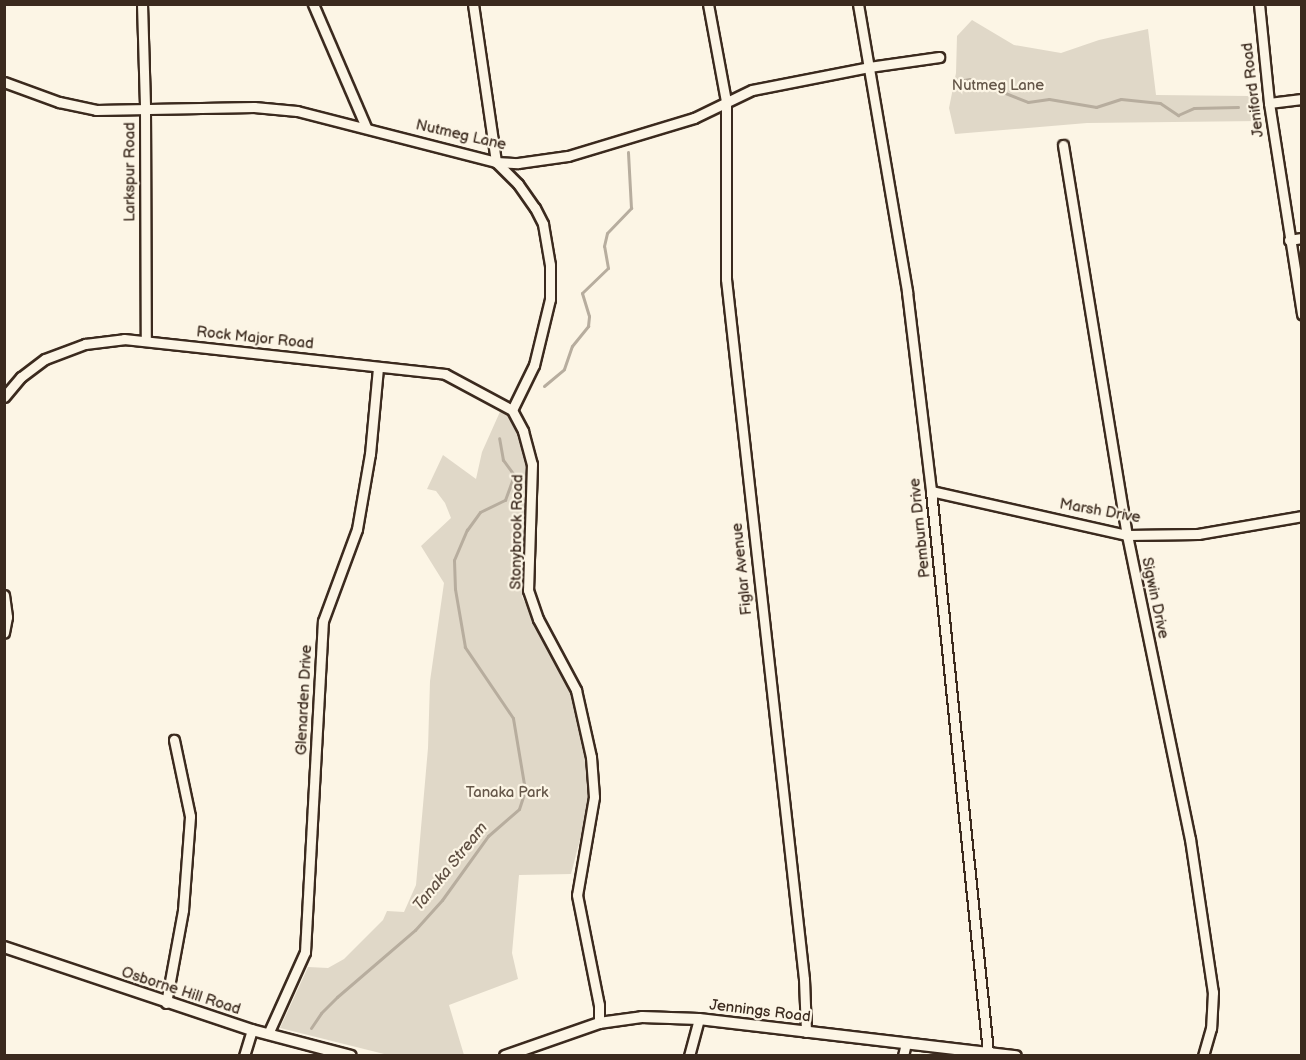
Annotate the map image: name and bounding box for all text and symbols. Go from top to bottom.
street label: Jeniford Road [1238,42,1268,138]
park label: Nutmeg Lane [952,77,1044,95]
street label: Nutmeg Lane [414,116,508,154]
street label: Larkspur Road [121,122,139,222]
street label: Rock Major Road [195,323,315,353]
street label: Stonybrook Road [507,474,527,590]
street label: Pemburn Drive [906,477,934,579]
street label: Marsh Drive [1058,495,1142,527]
street label: Figlar Avenue [728,522,756,616]
street label: Sigwin Drive [1138,556,1172,640]
street label: Glenarden Drive [292,644,316,756]
park label: Tanaka Park [466,784,548,802]
water label: Tanaka Stream [410,819,492,915]
street label: Osborne Hill Road [119,963,243,1019]
street label: Jennings Road [708,996,812,1026]

